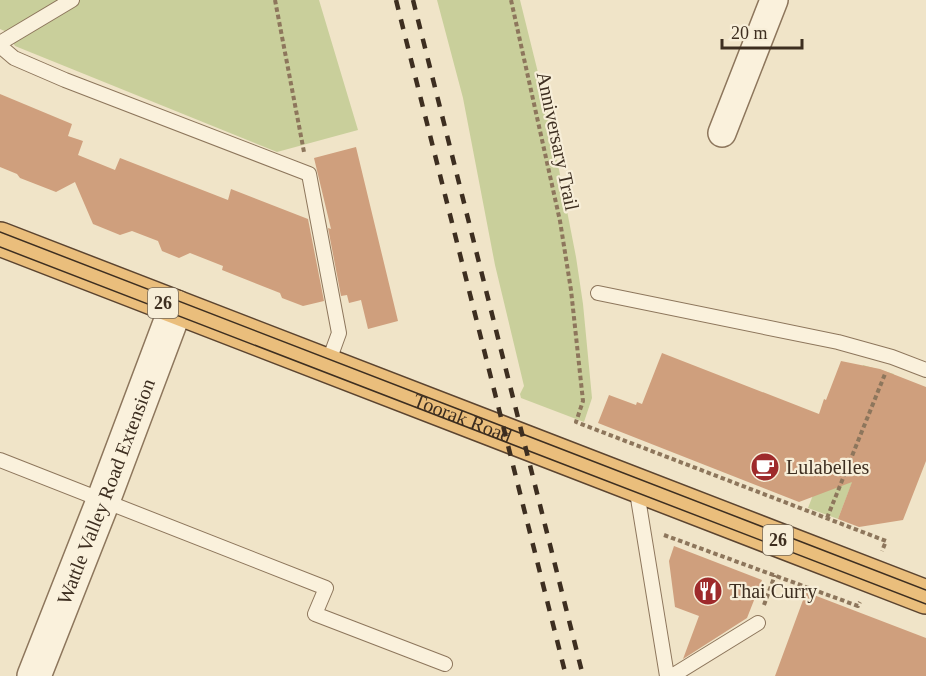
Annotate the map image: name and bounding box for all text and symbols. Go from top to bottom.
scale bar [722,12,802,50]
text: 20 m [731,23,768,43]
street label: Anniversary Trail [532,69,584,213]
road number: 26 [148,288,178,318]
street label: Wattle Valley Road Extension [52,376,159,607]
street label: Toorak Road [410,389,515,447]
cafe icon: Lulabelles [749,451,781,483]
place label: Lulabelles [786,456,870,478]
road number: 26 [763,525,793,555]
restaurant icon: Thai Curry [692,575,724,607]
place label: Thai Curry [729,580,817,603]

